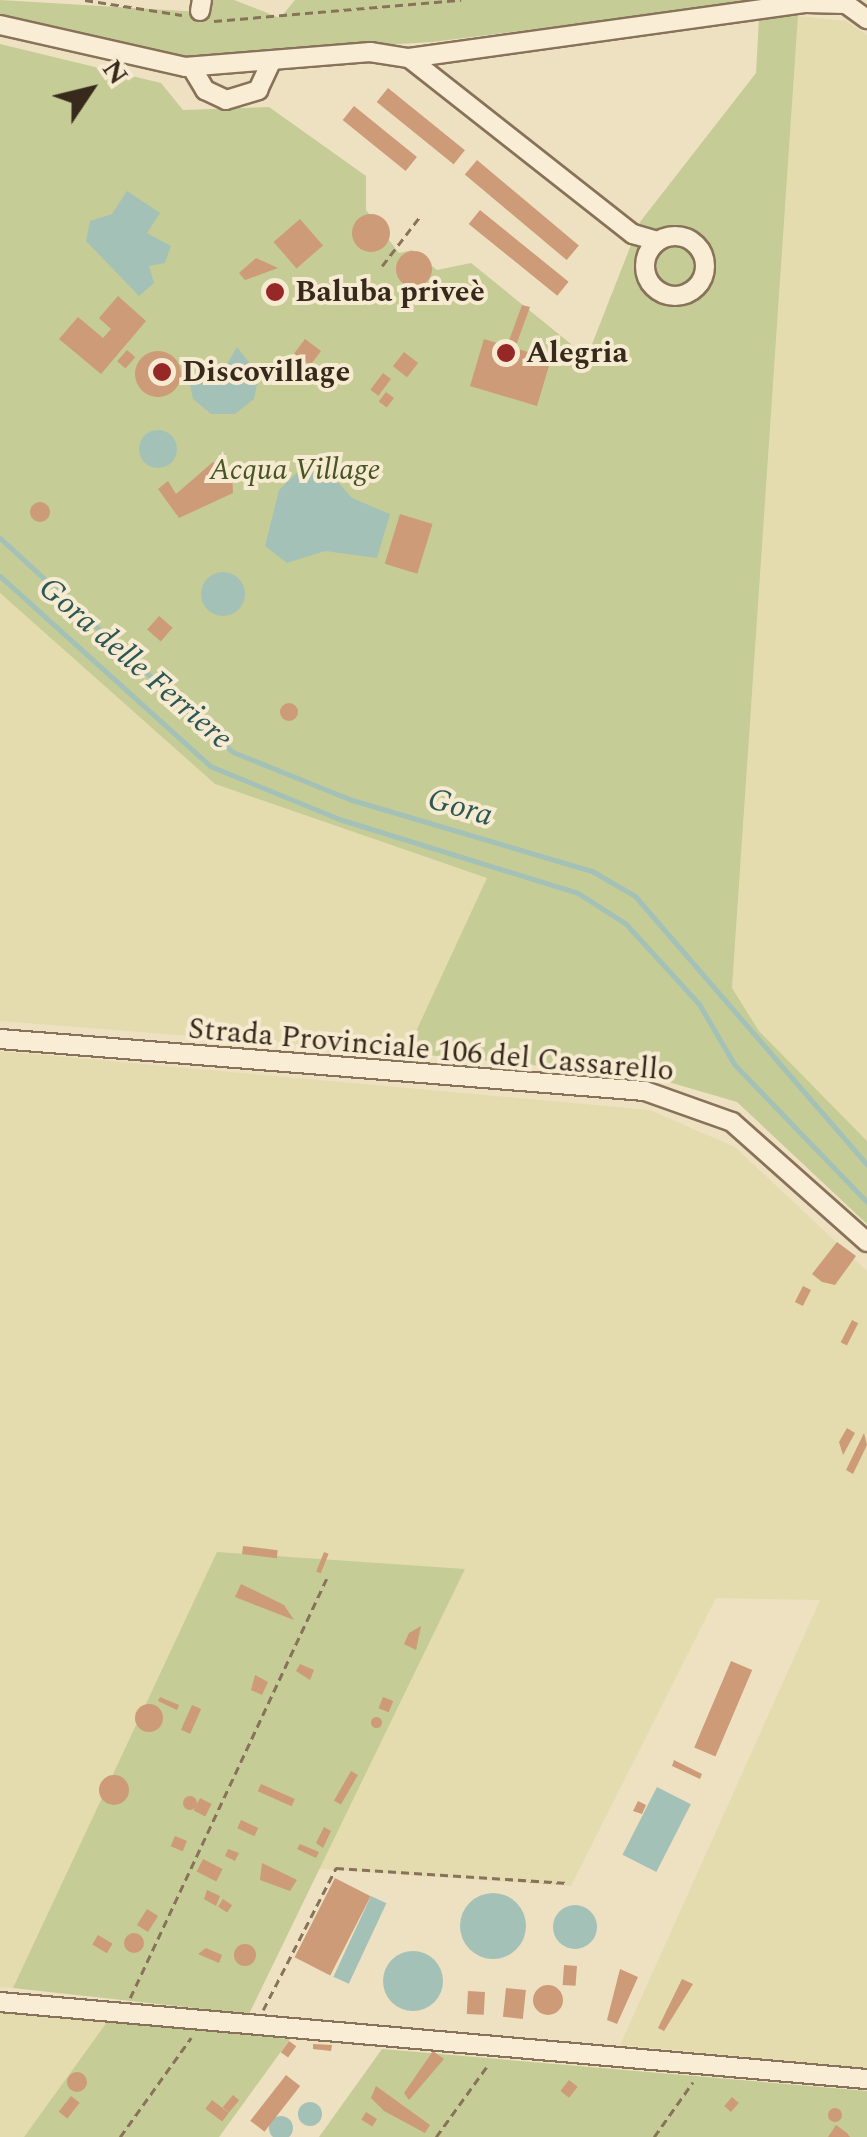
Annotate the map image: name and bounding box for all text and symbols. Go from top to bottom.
north arrow [40,40,140,140]
text: N [91,51,139,94]
place label: Baluba priveè [295,274,485,310]
marker: Baluba priveè [264,281,286,303]
place label: Alegria [526,335,628,371]
marker: Alegria [495,342,517,364]
place label: Discovillage [182,354,350,390]
marker: Discovillage [151,361,173,383]
park label: Acqua Village [210,452,380,488]
water label: Gora delle Ferriere [30,570,240,758]
water label: Gora [423,780,497,836]
street label: Strada Provinciale 106 del Cassarello [187,1011,675,1089]

